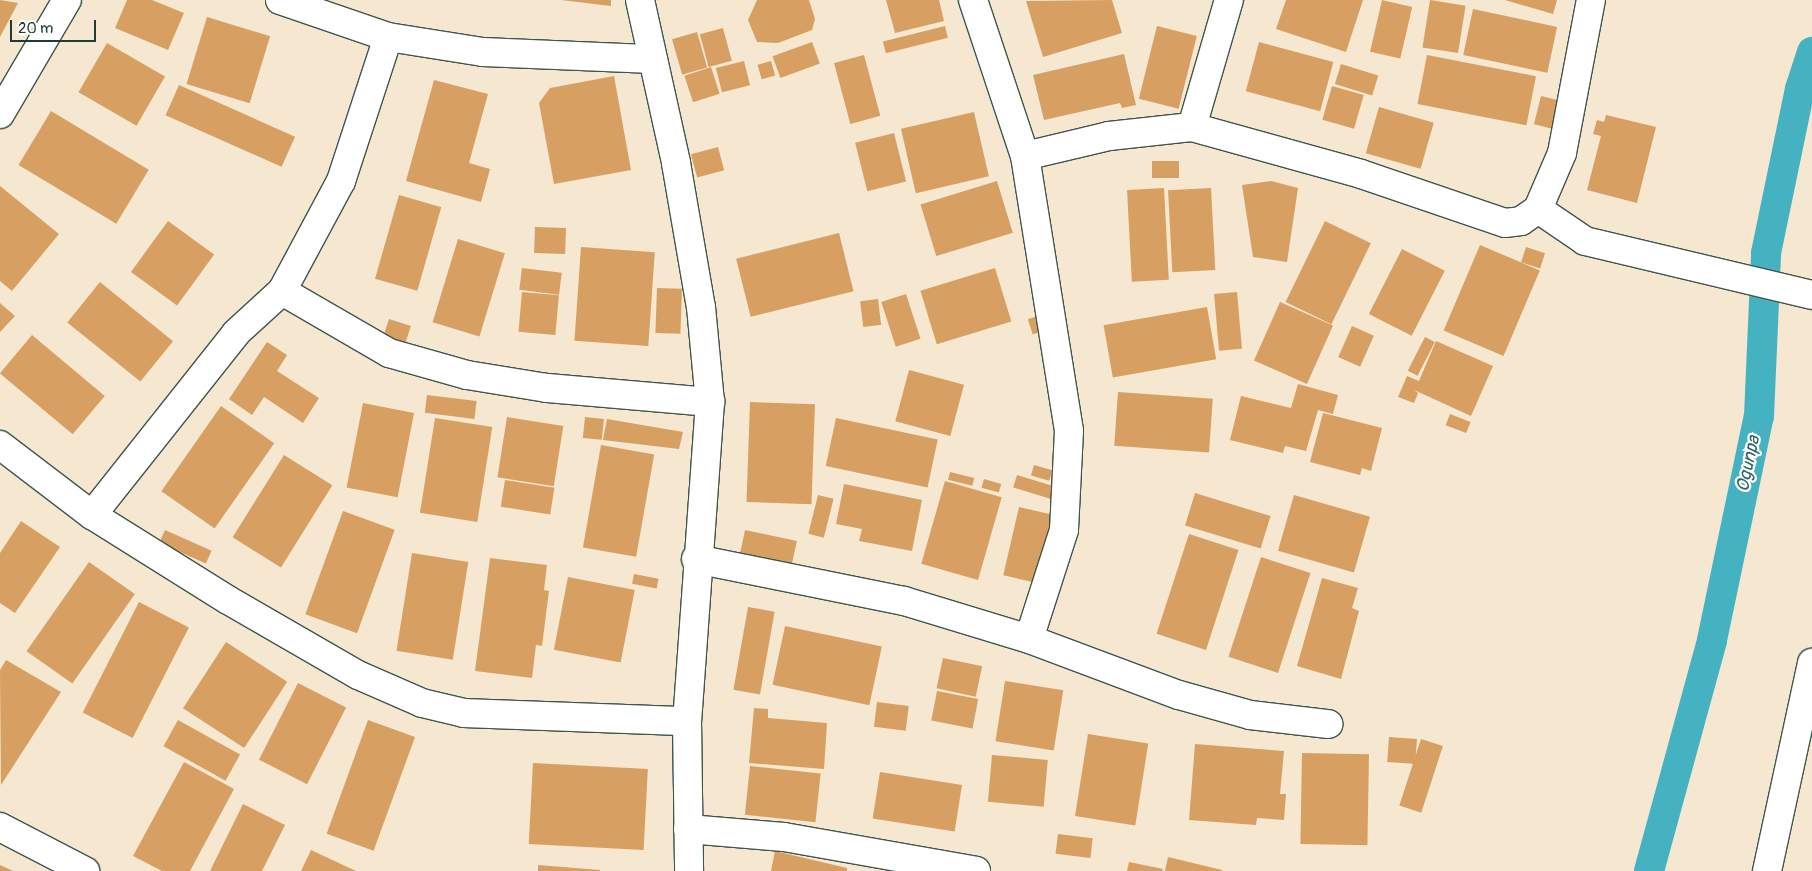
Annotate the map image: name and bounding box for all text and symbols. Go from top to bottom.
scale bar [12,10,99,42]
text: 20 m [18,19,53,38]
water label: Ogunpa [1733,434,1765,494]

